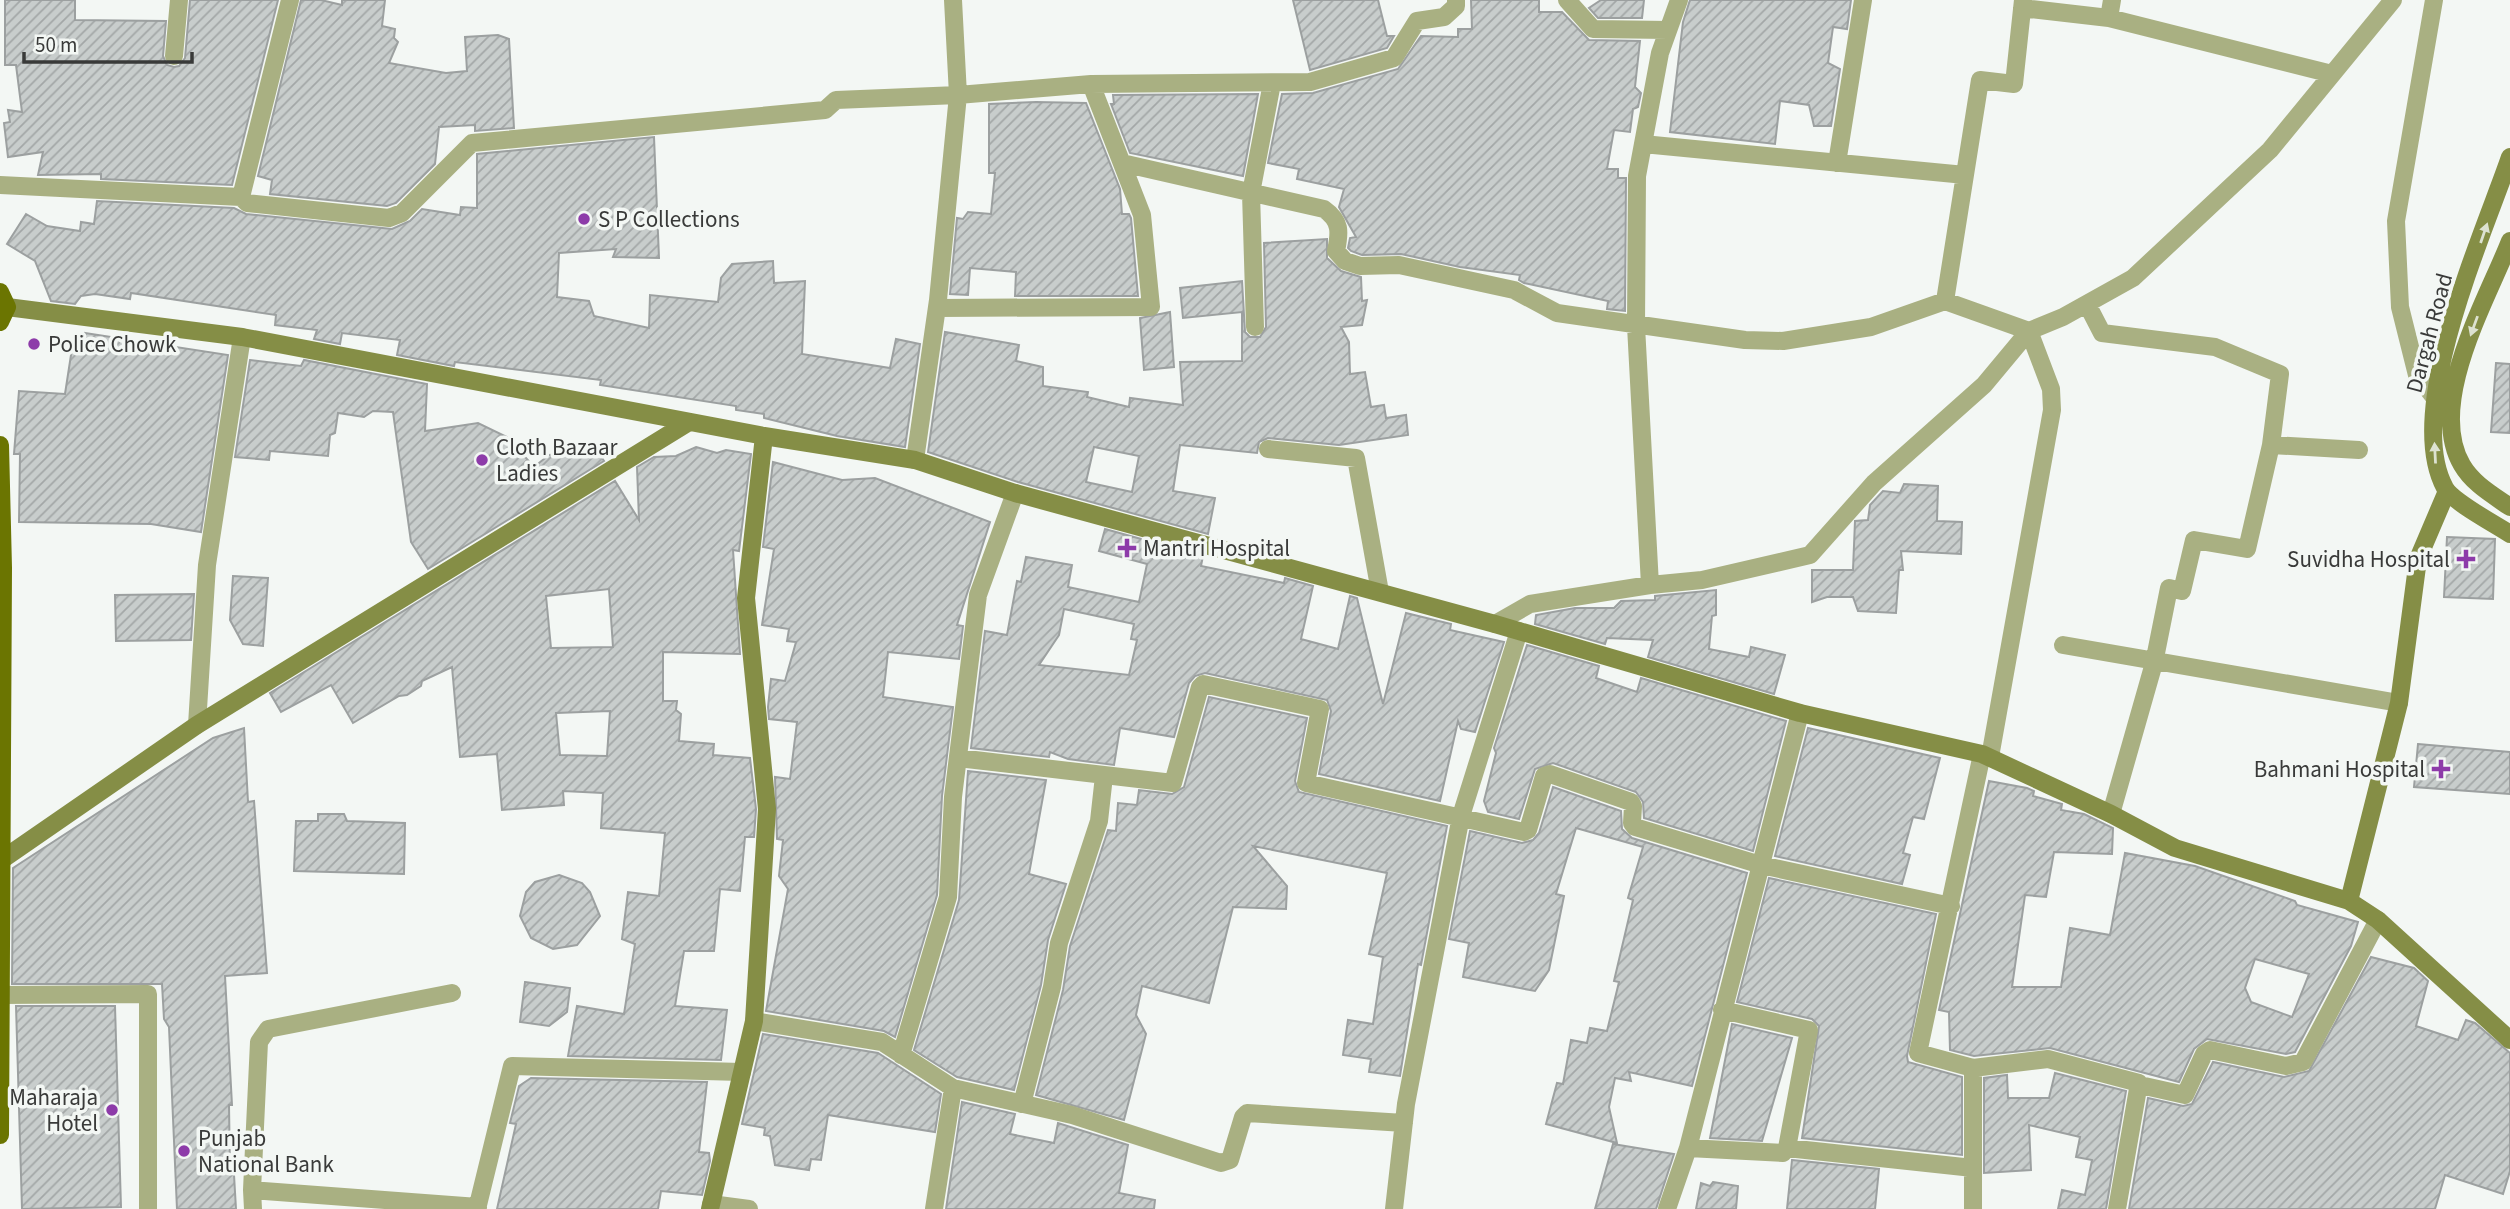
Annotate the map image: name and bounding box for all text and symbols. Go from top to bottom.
scale bar [24,21,192,65]
text: 50 m [35,30,77,60]
place label: S P Collections [598,203,740,236]
marker: S P Collections [576,211,592,227]
one-way arrow [2479,222,2490,243]
street label: Dargah Road [2398,270,2461,397]
one-way arrow [2468,316,2479,337]
place label: Police Chowk [48,328,177,361]
marker: Police Chowk [26,336,42,352]
place label: Cloth Bazaar Ladies [496,431,619,490]
one-way arrow [2429,441,2440,463]
marker: Cloth Bazaar Ladies [474,452,490,468]
place label: Mantri Hospital [1143,532,1290,565]
marker: Mantri Hospital [1117,538,1137,558]
place label: Suvidha Hospital [2287,543,2450,576]
marker: Suvidha Hospital [2456,549,2476,569]
place label: Bahmani Hospital [2254,753,2425,786]
marker: Bahmani Hospital [2431,759,2451,779]
place label: Maharaja Hotel [9,1081,98,1140]
marker: Maharaja Hotel [104,1102,120,1118]
place label: Punjab National Bank [198,1122,334,1181]
marker: Punjab National Bank [176,1143,192,1159]

